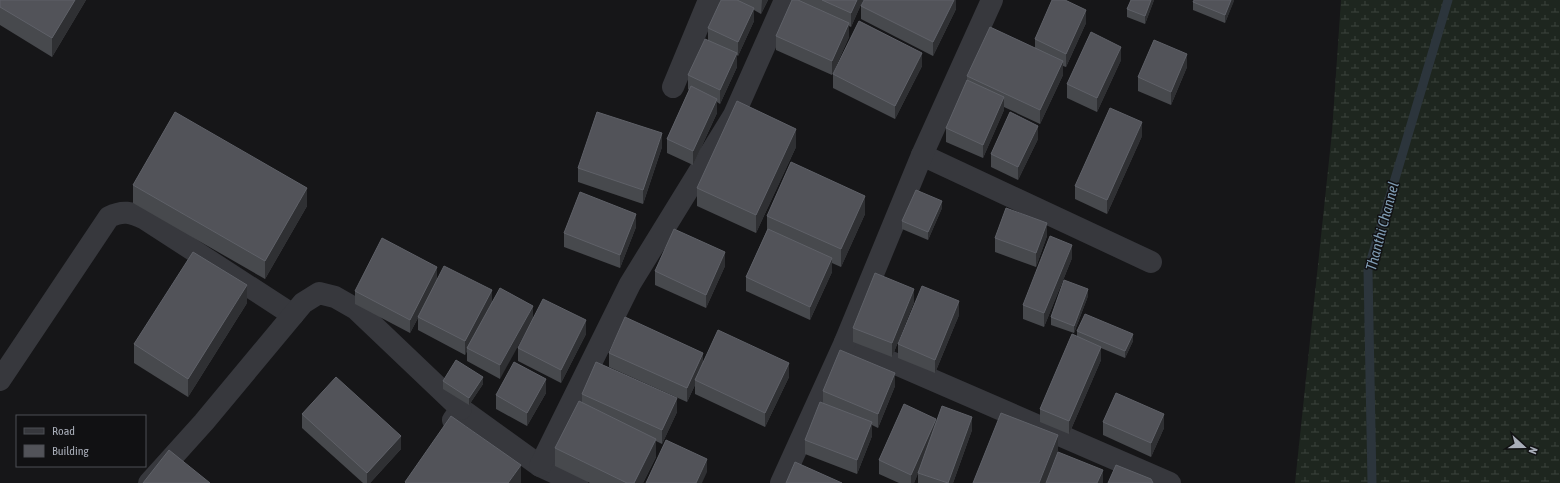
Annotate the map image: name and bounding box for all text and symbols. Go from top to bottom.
water label: Thanthi Channel [1362,180,1402,272]
legend [16,415,146,467]
text: Road [52,424,75,438]
north arrow [1504,427,1544,467]
text: Building [52,444,90,458]
text: N [1527,445,1540,456]

